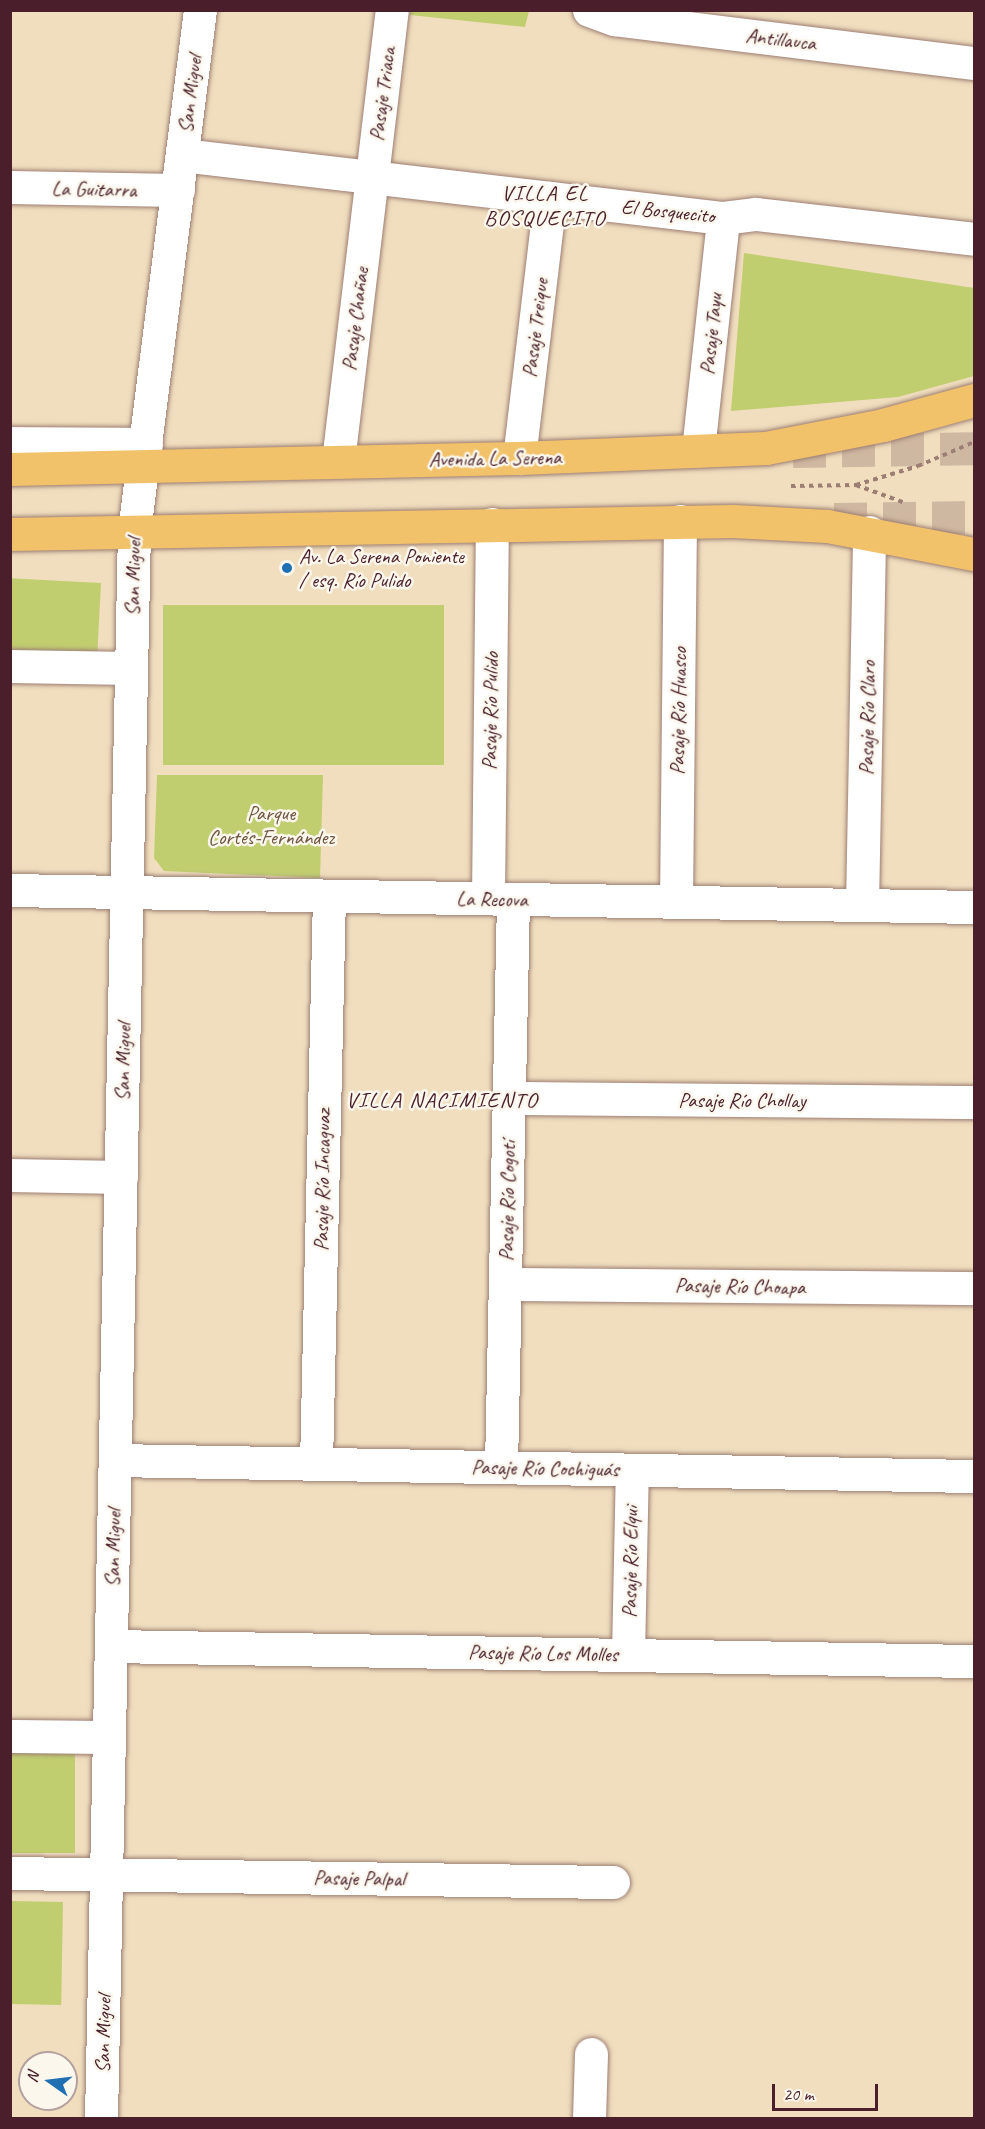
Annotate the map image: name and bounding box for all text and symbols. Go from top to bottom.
street label: Antillauca [744,22,818,56]
street label: Pasaje Triaca [364,46,400,142]
street label: San Miguel [173,53,207,135]
street label: La Guitarra [51,176,137,202]
district label: VILLA EL BOSQUECITO [485,180,605,231]
street label: El Bosquecito [620,194,716,228]
street label: Pasaje Chañae [336,266,374,372]
street label: Pasaje Treique [516,278,554,378]
street label: Pasaje Tayu [694,292,728,376]
street label: Avenida La Serena [429,444,561,472]
street label: San Miguel [120,538,146,616]
place label: Av. La Serena Poniente / esq. Río Pulido [299,543,463,593]
marker: Av. La Serena Poniente / esq. Río Pulido [280,561,294,575]
street label: Pasaje Río Huasco [664,647,692,775]
street label: Pasaje Río Pulido [476,652,504,770]
street label: Pasaje Río Claro [853,660,881,776]
park label: Parque Cortés-Fernández [208,800,334,850]
street label: La Recova [456,886,528,912]
street label: San Miguel [110,1023,136,1101]
street label: Pasaje Río Chollay [678,1087,806,1113]
district label: VILLA NACIMIENTO [347,1088,537,1114]
street label: Pasaje Río Incaguaz [308,1109,336,1251]
street label: Pasaje Río Cogotí [493,1140,521,1262]
street label: Pasaje Río Choapa [675,1272,805,1300]
street label: Pasaje Río Cochiguás [471,1454,619,1482]
street label: Pasaje Río Elqui [616,1506,644,1618]
street label: San Miguel [100,1509,126,1587]
street label: Pasaje Río Los Molles [468,1639,618,1667]
street label: Pasaje Palpal [313,1865,405,1891]
street label: San Miguel [90,1995,116,2073]
north arrow [18,2051,78,2111]
text: N [22,2070,43,2084]
scale bar [775,2072,882,2110]
text: 20 m [783,2083,814,2105]

